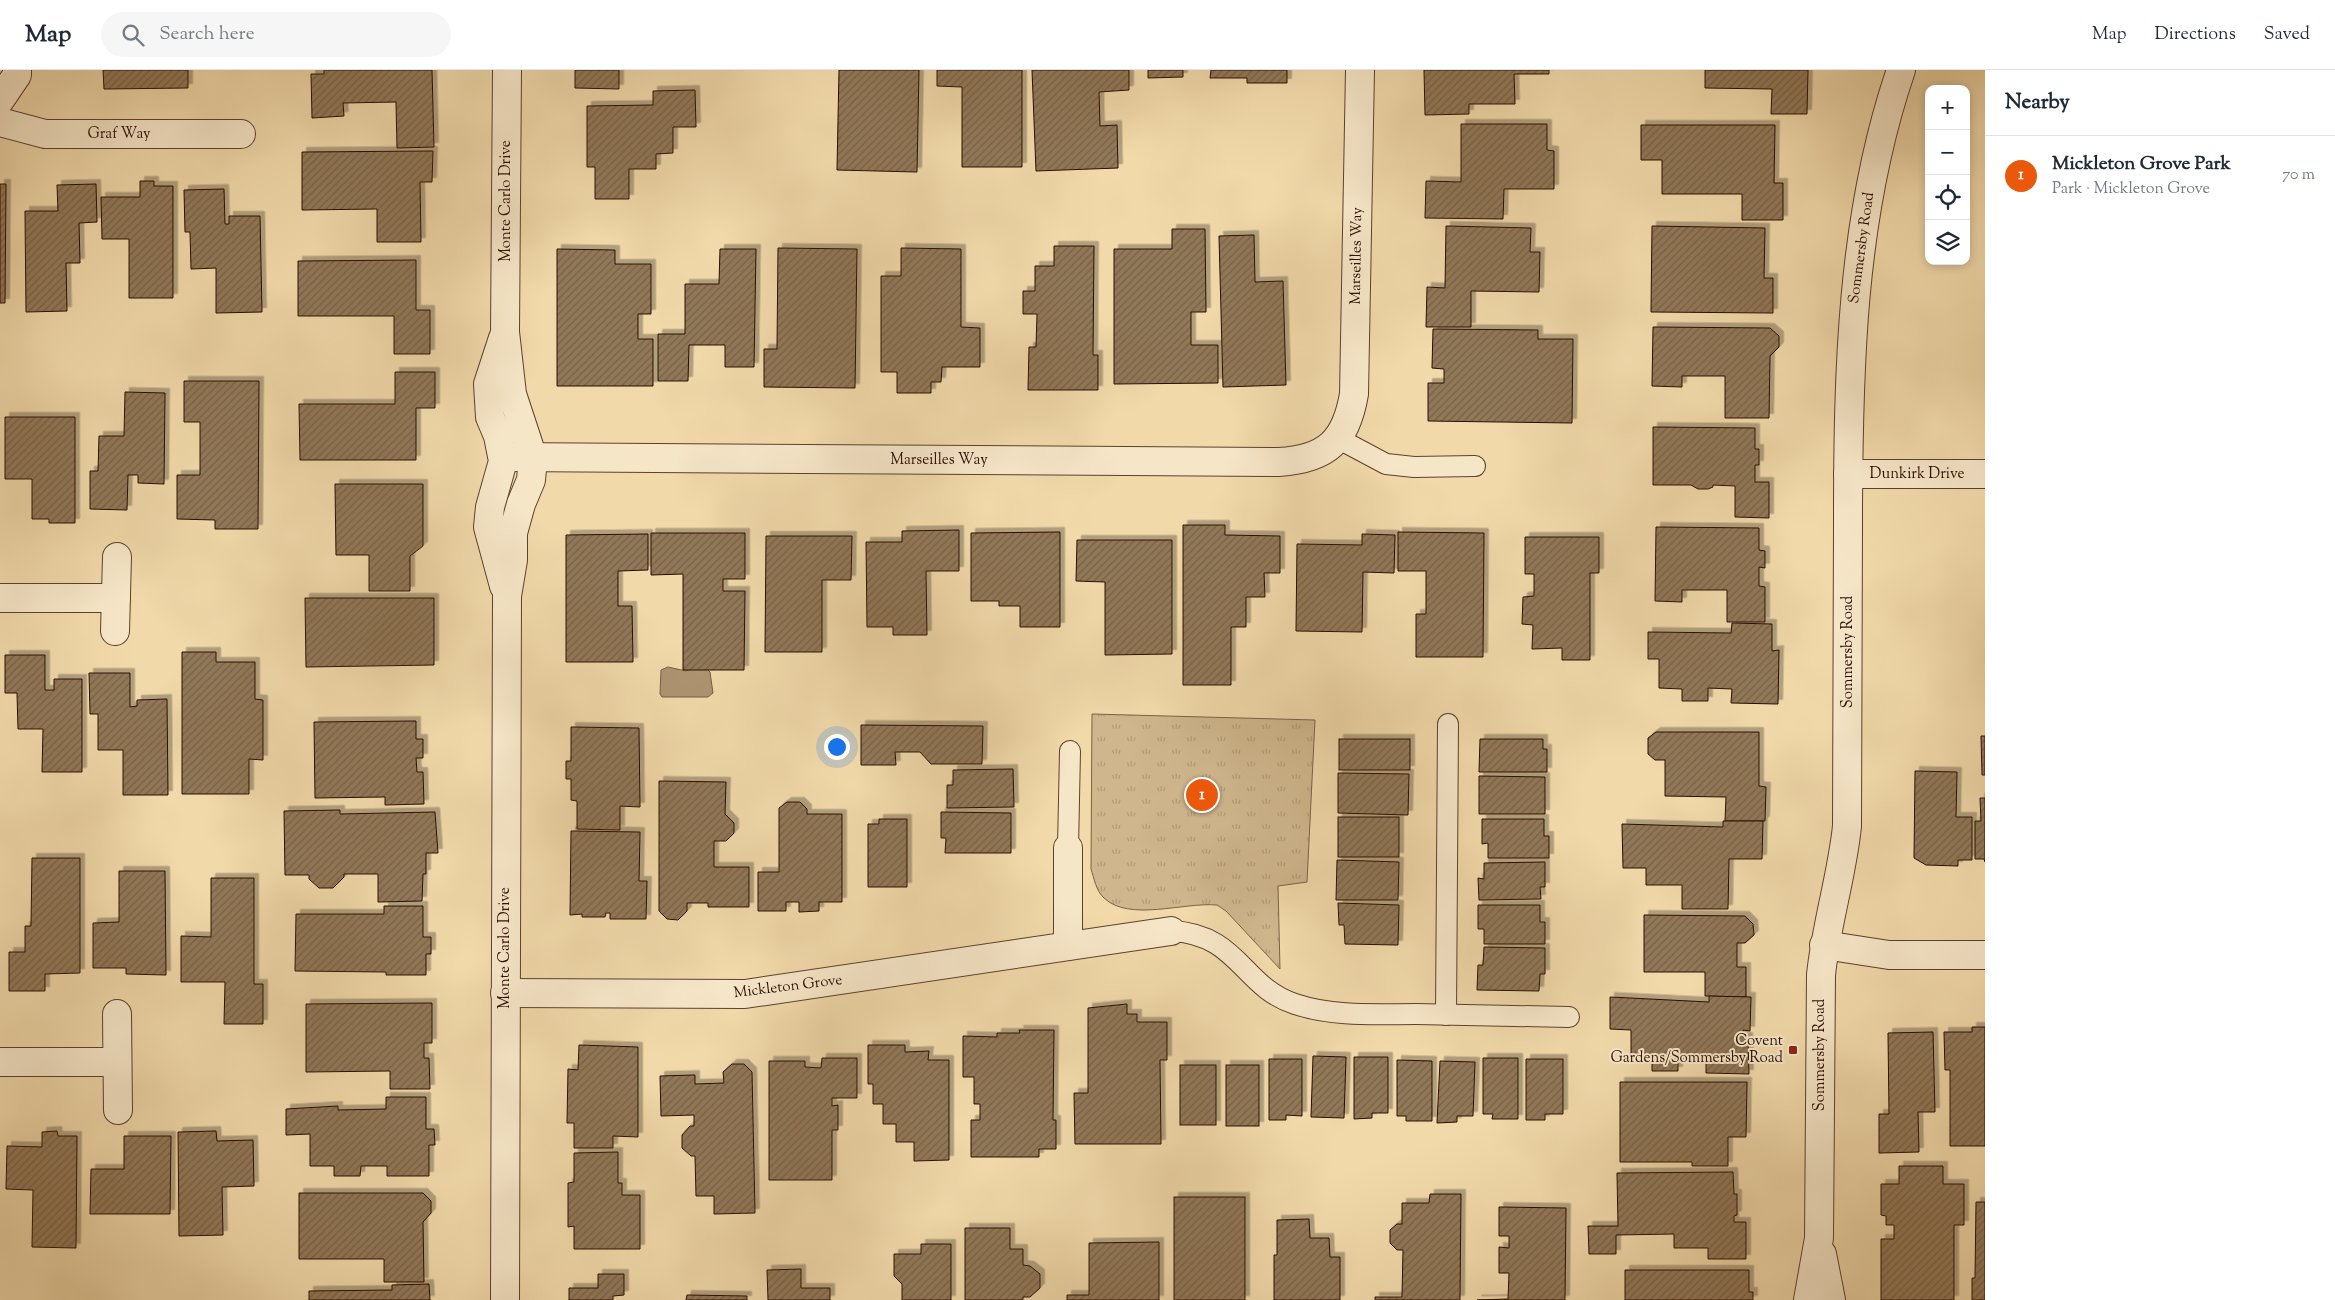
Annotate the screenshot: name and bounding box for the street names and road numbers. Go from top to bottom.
street label: Graf Way [87,124,151,145]
street label: Monte Carlo Drive [496,140,517,262]
street label: Sommersby Road [1844,190,1880,305]
street label: Marseilles Way [1346,207,1368,305]
street label: Marseilles Way [890,450,988,471]
street label: Dunkirk Drive [1870,464,1964,485]
street label: Sommersby Road [1838,595,1859,708]
street label: Monte Carlo Drive [495,887,516,1009]
street label: Mickleton Grove [732,970,844,1004]
street label: Sommersby Road [1810,998,1831,1111]

